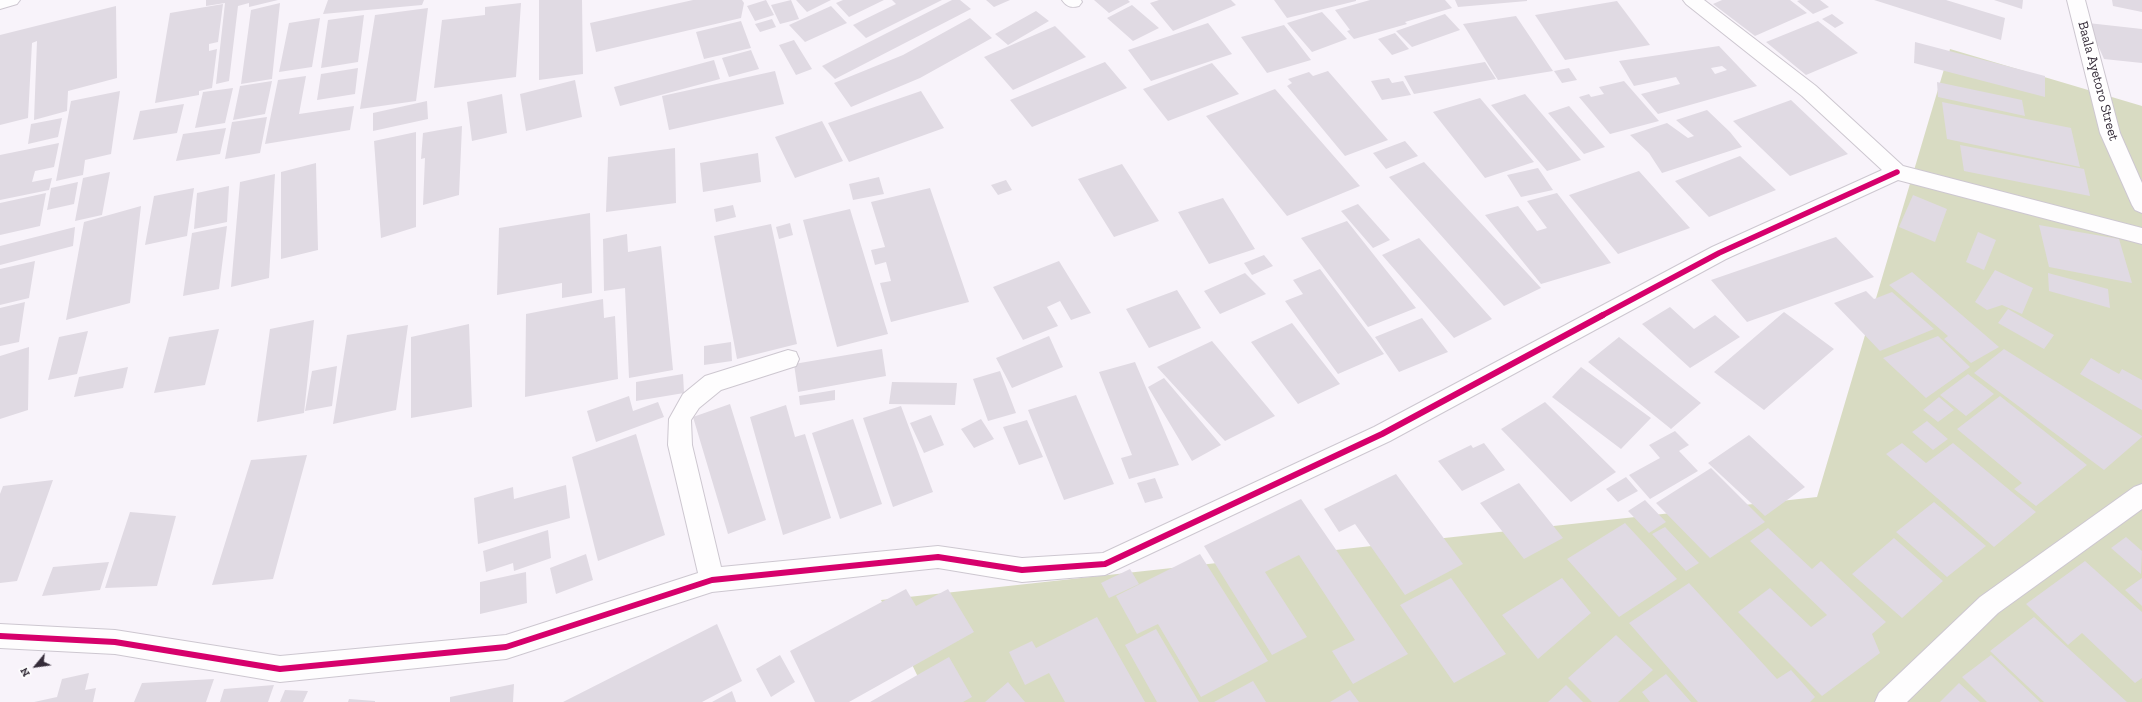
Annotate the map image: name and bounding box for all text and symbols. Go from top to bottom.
street label: Baala Ayetoro Street [2074,19,2122,143]
north arrow [16,646,56,686]
text: N [17,665,33,679]

